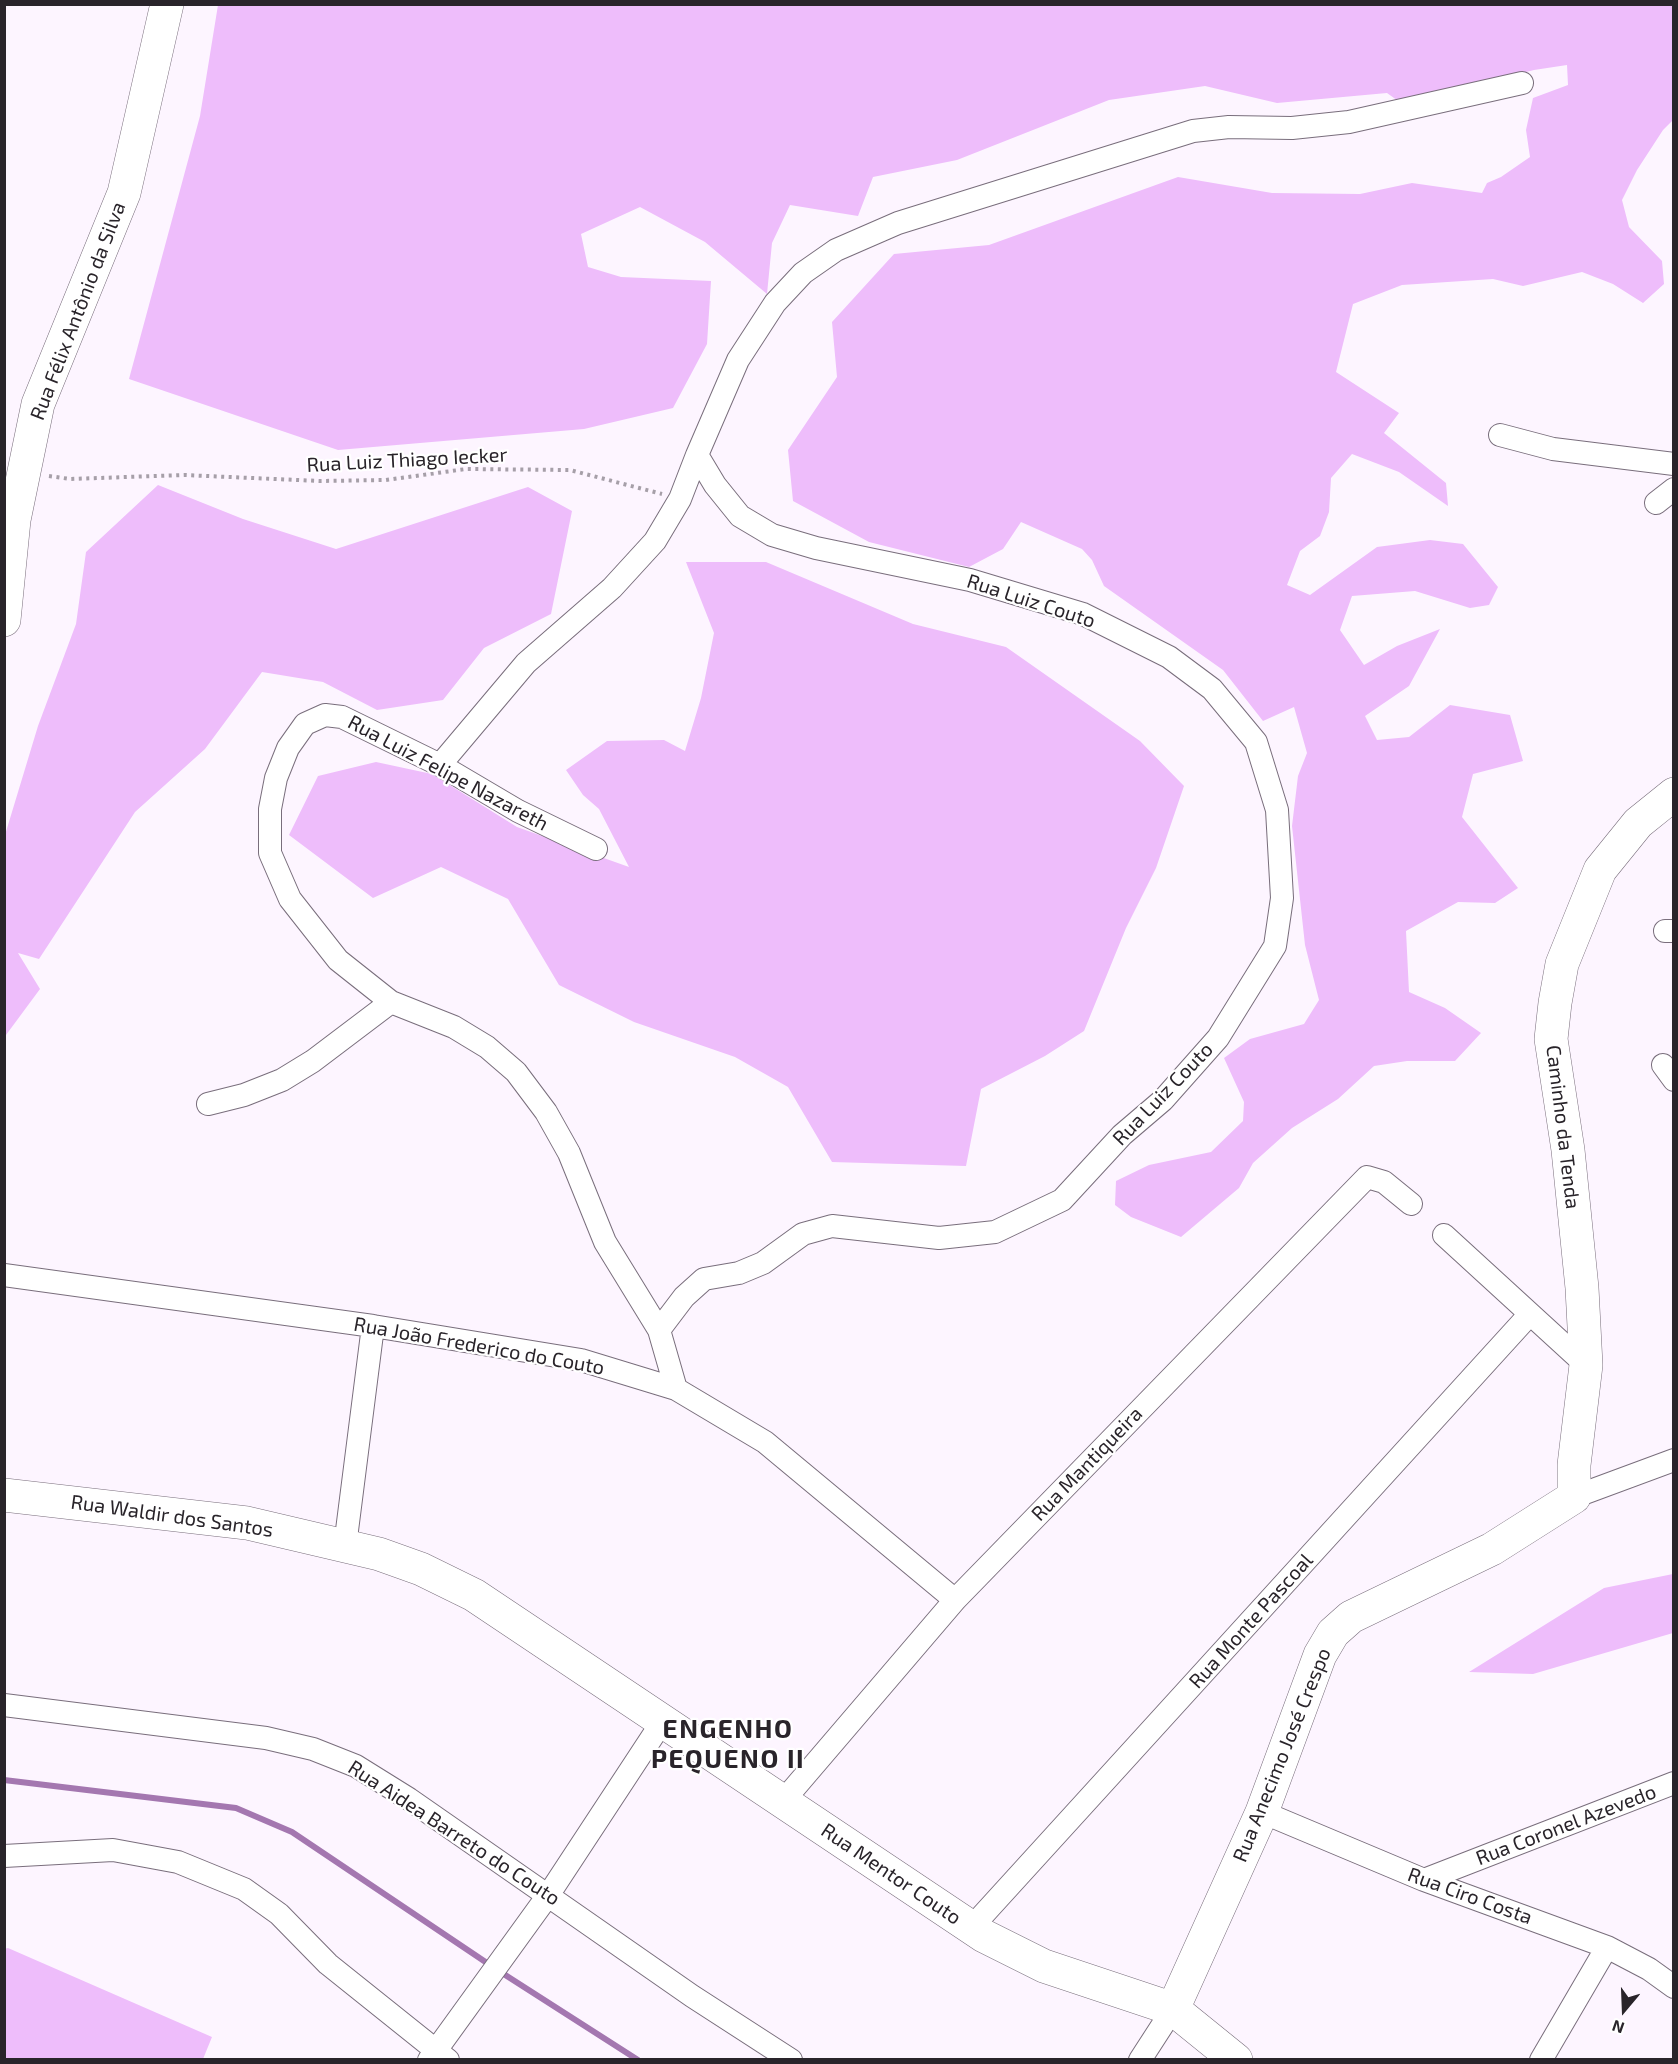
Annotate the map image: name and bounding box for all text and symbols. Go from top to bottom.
street label: Rua Félix Antônio da Silva [25,198,131,424]
street label: Rua Luiz Thiago Iecker [306,443,508,477]
street label: Rua Luiz Couto [964,569,1098,633]
street label: Rua Luiz Felipe Nazareth [344,710,552,836]
street label: Rua Luiz Couto [1108,1038,1218,1150]
street label: Caminho da Tenda [1541,1044,1585,1210]
street label: Rua João Frederico do Couto [352,1312,606,1380]
street label: Rua Mantiqueira [1026,1402,1148,1526]
street label: Rua Waldir dos Santos [69,1490,275,1542]
street label: Rua Monte Pascoal [1184,1549,1318,1693]
street label: Rua Anecimo José Crespo [1228,1645,1336,1865]
district label: ENGENHO PEQUENO II [651,1713,805,1774]
street label: Rua Aidea Barreto do Couto [343,1755,565,1911]
street label: Rua Coronel Azevedo [1472,1780,1660,1870]
street label: Rua Mentor Couto [816,1818,966,1930]
street label: Rua Ciro Costa [1405,1862,1535,1930]
north arrow [1594,1980,1654,2040]
text: N [1609,2017,1627,2038]

